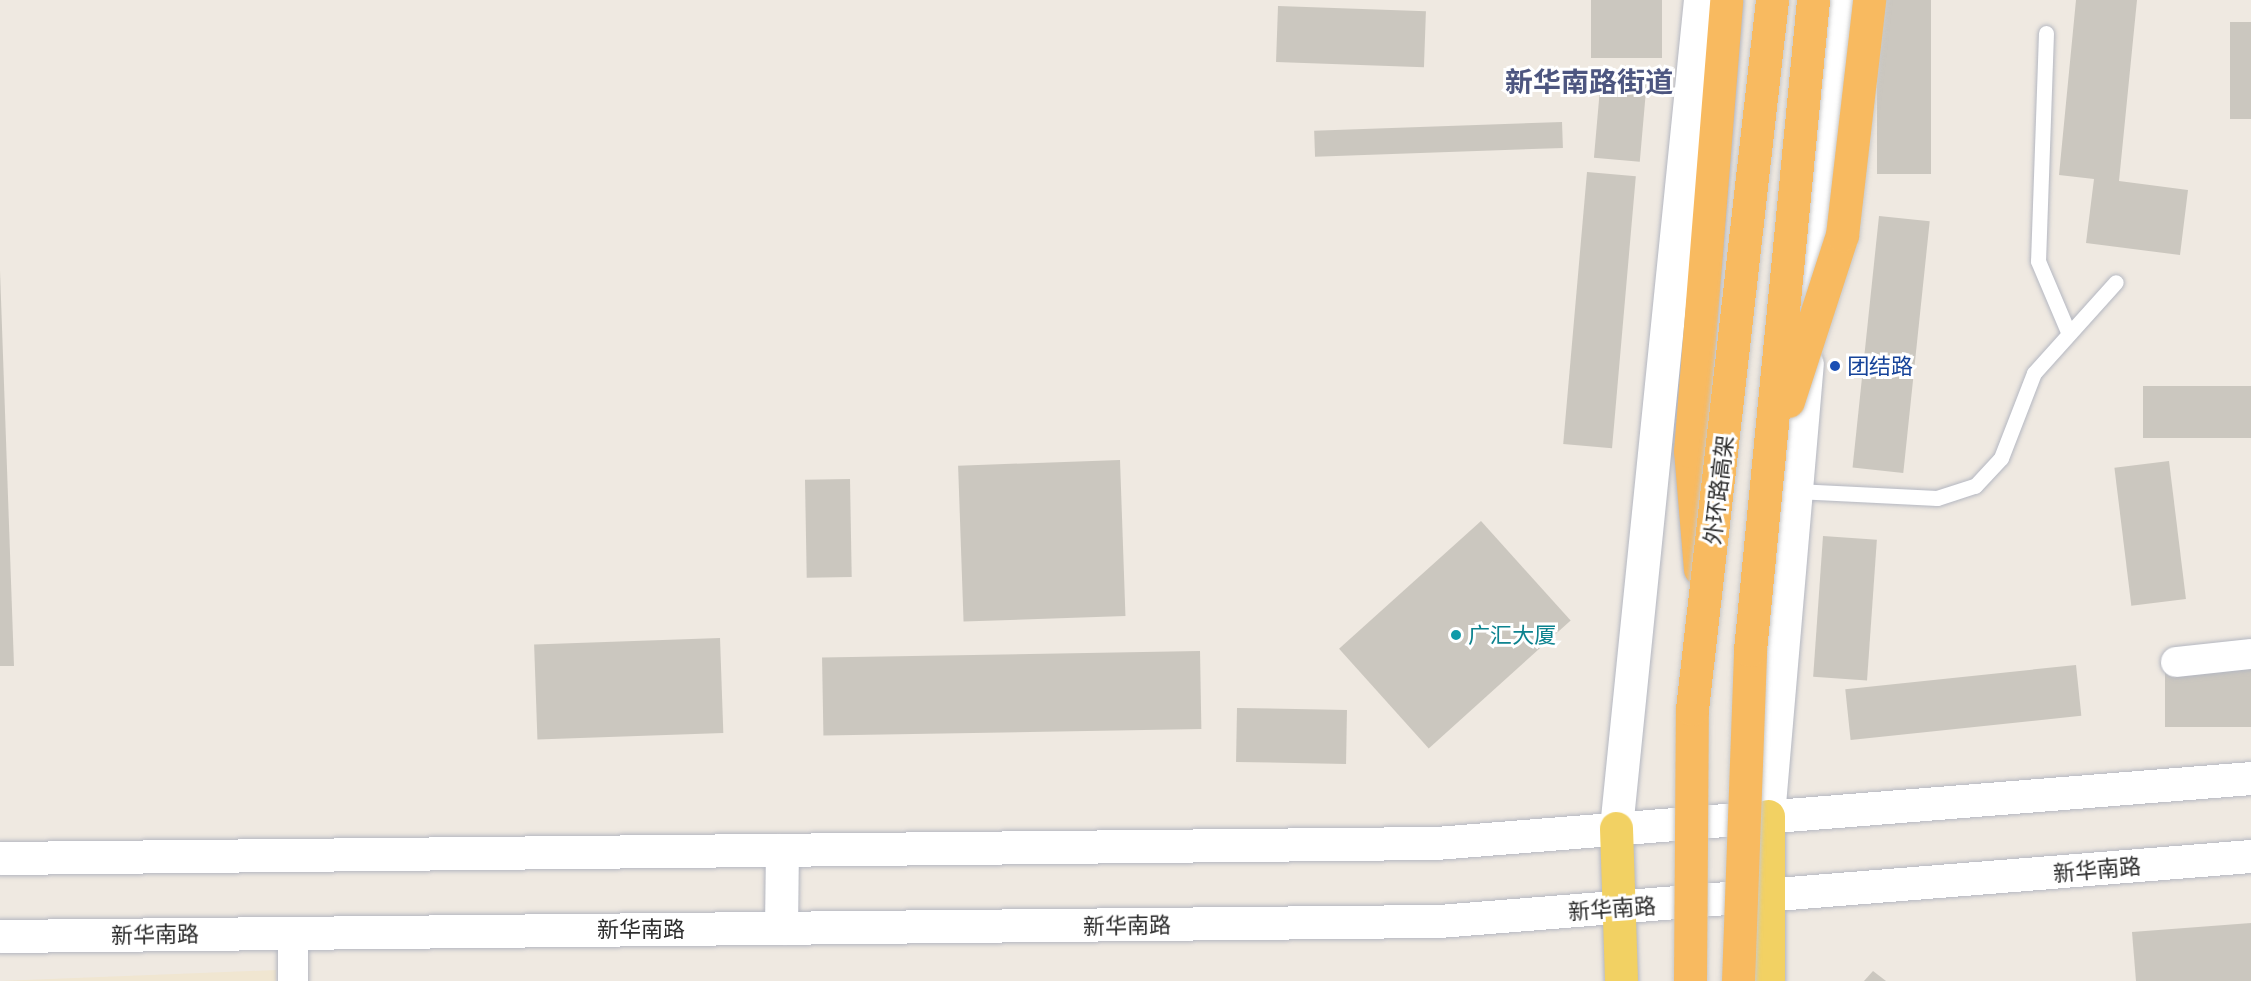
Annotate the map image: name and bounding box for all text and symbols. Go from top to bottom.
district label: 新华南路街道 [1505,64,1673,98]
place label: 团结路 [1847,353,1913,379]
marker: 团结路 [1828,359,1842,373]
street label: 外环路高架 [1698,434,1738,546]
place label: 广汇大厦 [1468,622,1556,648]
marker: 广汇大厦 [1449,628,1463,642]
street label: 新华南路 [2052,852,2142,886]
street label: 新华南路 [1567,892,1657,924]
street label: 新华南路 [1083,911,1171,939]
street label: 新华南路 [597,916,685,942]
street label: 新华南路 [111,920,199,948]

